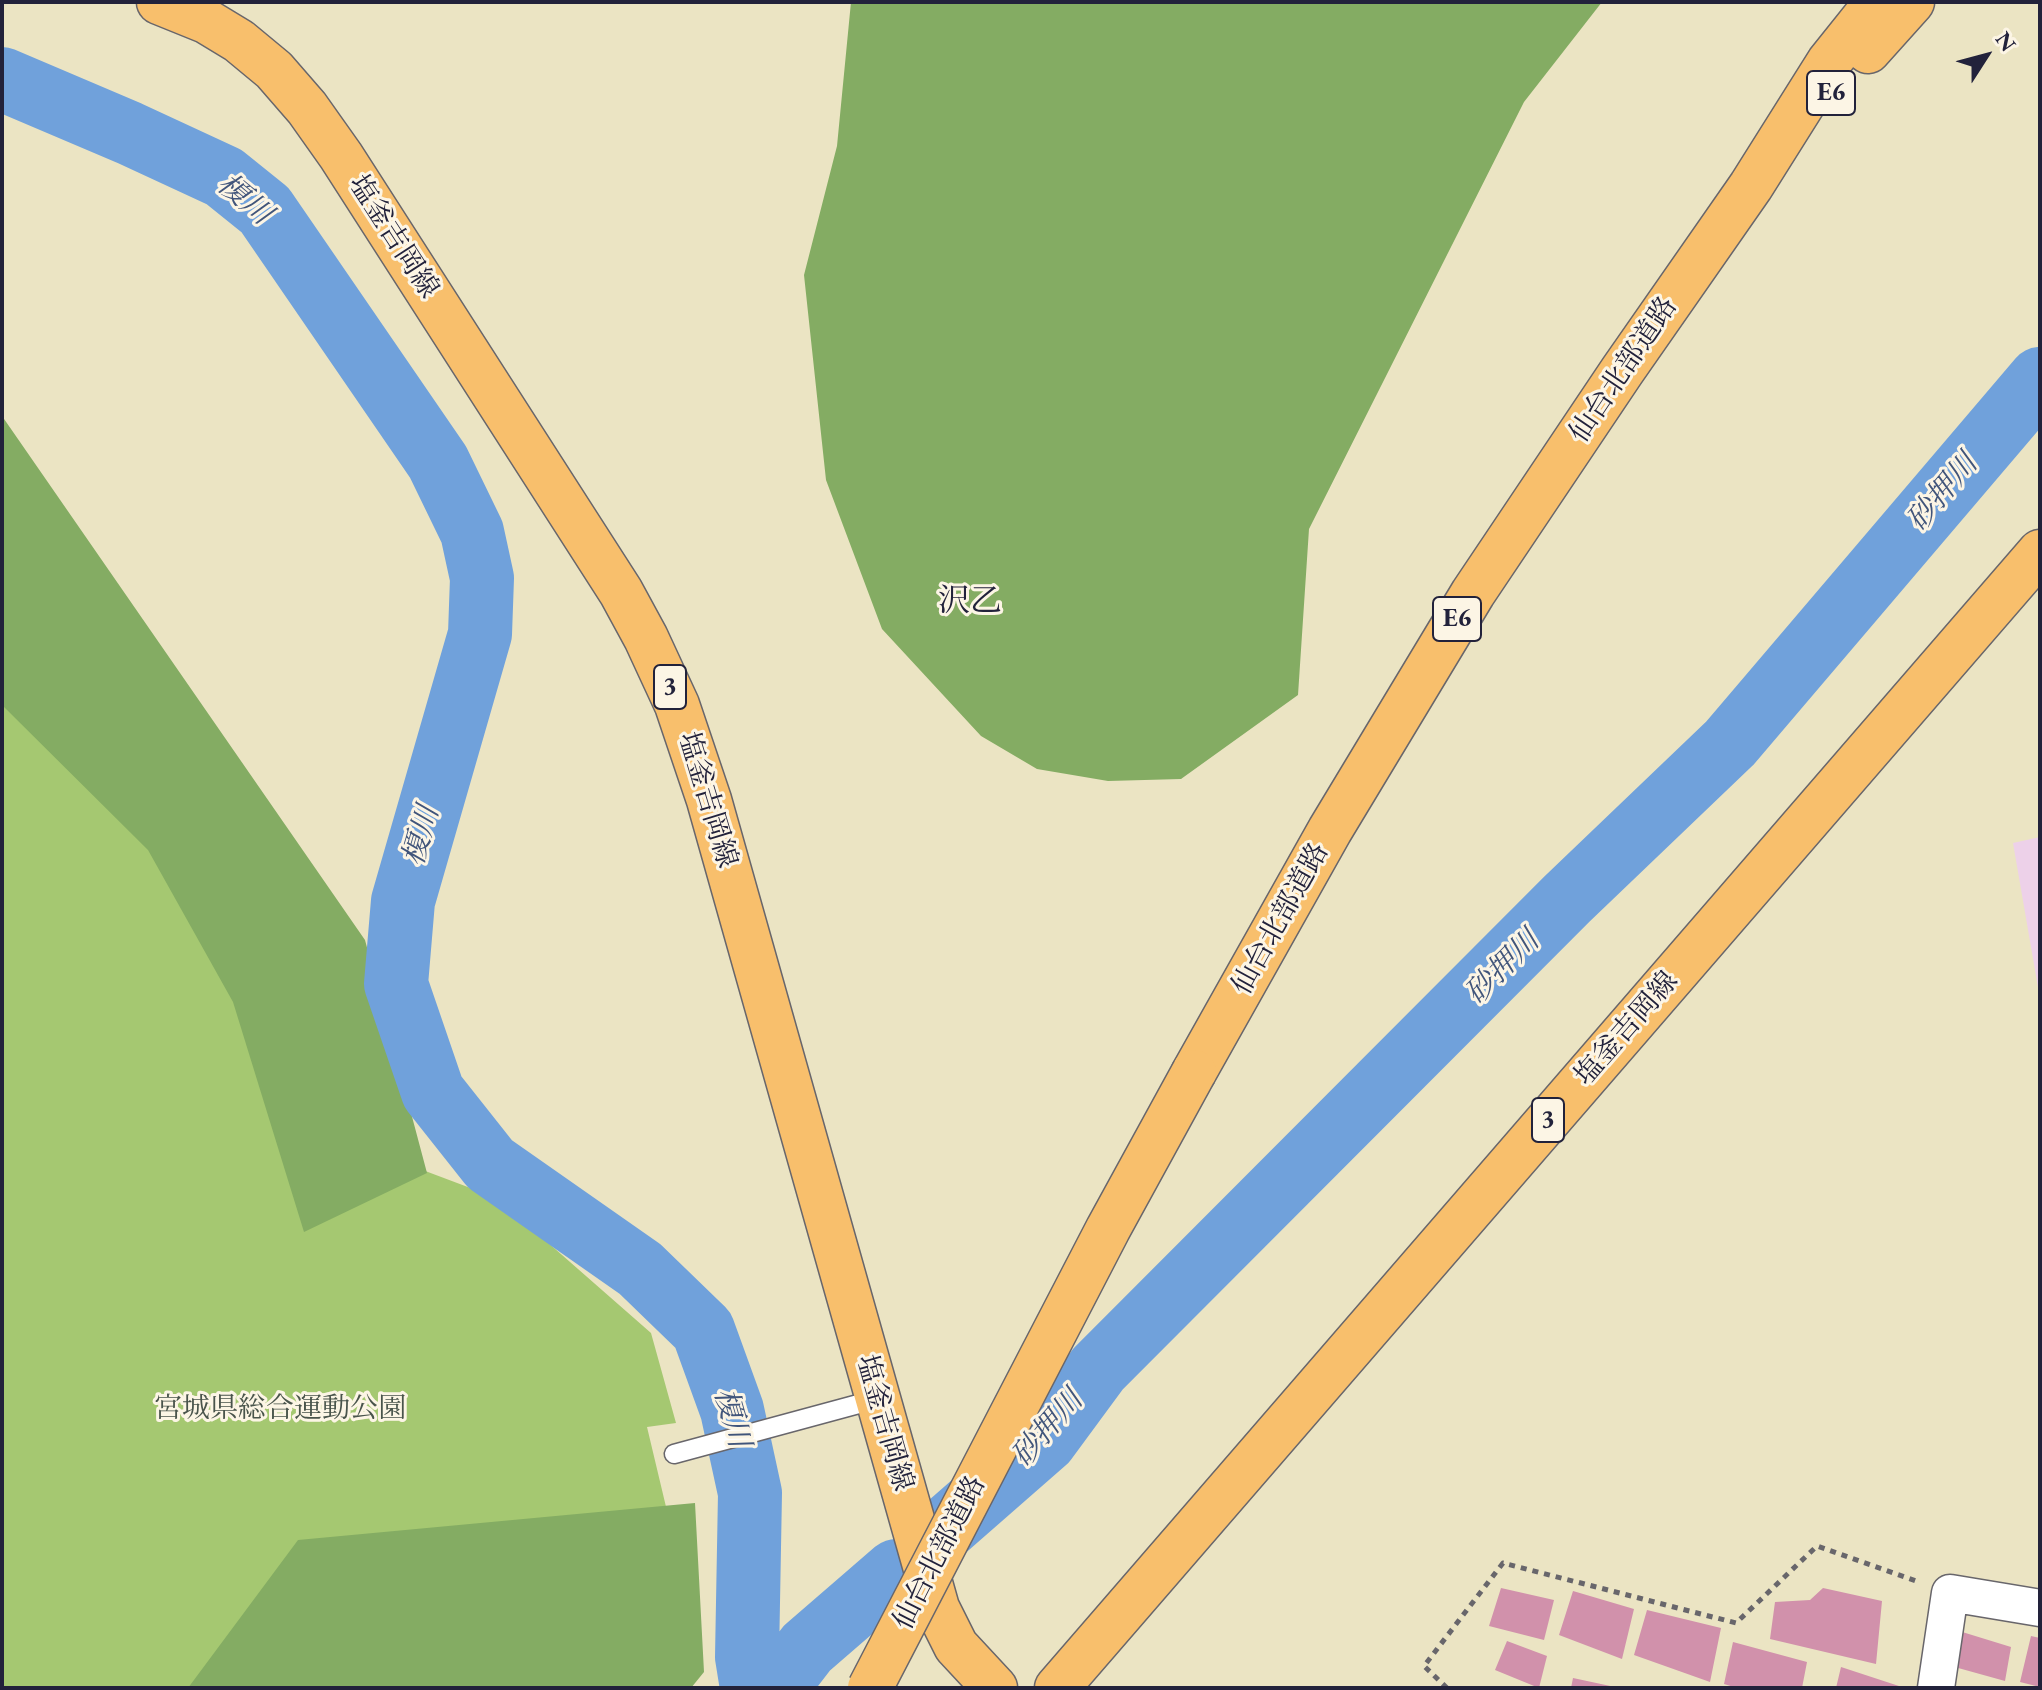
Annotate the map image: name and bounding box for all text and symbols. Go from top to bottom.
north arrow [1946,16,2026,96]
text: N [1989,26,2023,57]
road number: E6 [1807,71,1855,115]
water label: 榎川 [209,167,279,233]
street label: 塩釜吉岡線 [341,169,445,305]
street label: 仙台北部道路 [1563,291,1685,449]
water label: 砂押川 [1900,447,1986,539]
district label: 沢乙 [938,583,1002,621]
road number: E6 [1433,597,1481,641]
road number: 3 [654,665,686,709]
street label: 塩釜吉岡線 [670,728,744,872]
water label: 榎川 [396,802,448,870]
street label: 仙台北部道路 [1226,837,1336,1001]
water label: 砂押川 [1458,923,1548,1013]
street label: 塩釜吉岡線 [1568,965,1686,1093]
road number: 3 [1532,1098,1564,1142]
street label: 塩釜吉岡線 [849,1351,919,1495]
water label: 砂押川 [1005,1383,1091,1475]
water label: 榎川 [705,1384,757,1452]
park label: 宮城県総合運動公園 [154,1392,406,1426]
street label: 仙台北部道路 [887,1471,993,1635]

